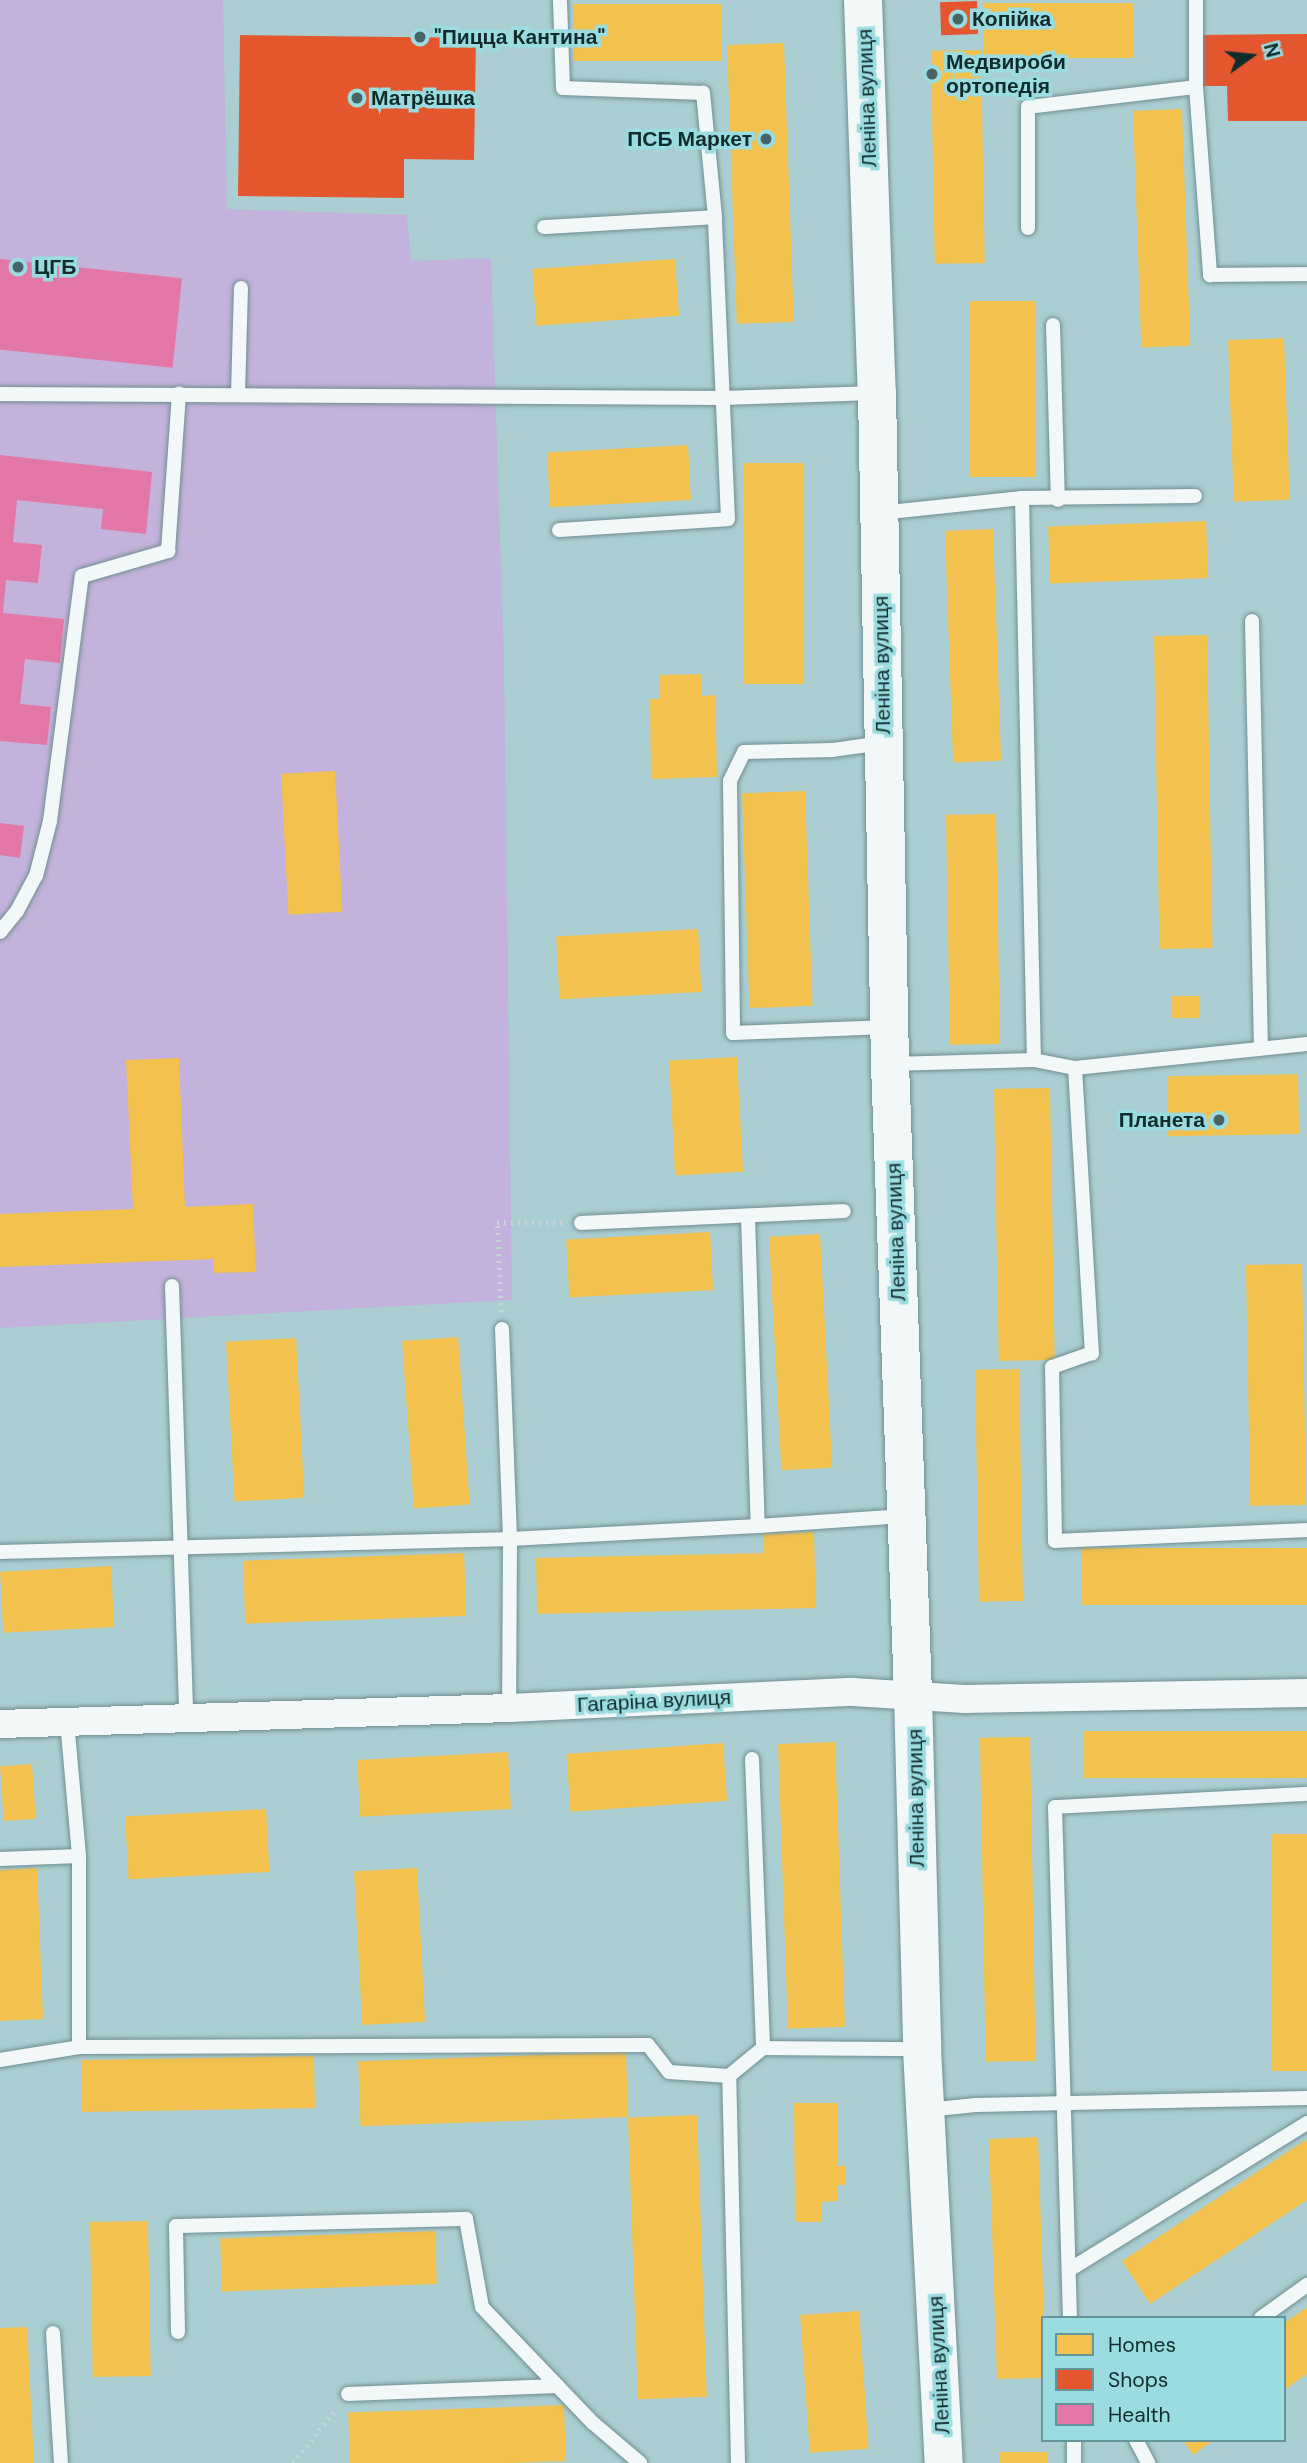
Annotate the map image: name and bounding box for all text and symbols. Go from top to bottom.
place label: Копійка [972,6,1051,32]
marker: Копійка [950,11,966,27]
north arrow [1216,21,1286,91]
place label: "Пицца Кантина" [434,24,605,50]
street label: Леніна вулиця [852,28,882,168]
marker: "Пицца Кантина" [412,29,428,45]
text: N [1258,40,1286,60]
place label: Медвироби ортопедія [946,49,1066,99]
marker: Медвироби ортопедія [924,66,940,82]
place label: Матрёшка [371,85,475,111]
marker: Матрёшка [349,90,365,106]
place label: ПСБ Маркет [627,126,752,152]
marker: ПСБ Маркет [758,131,774,147]
place label: ЦГБ [34,254,76,280]
marker: ЦГБ [8,257,28,277]
street label: Леніна вулиця [868,595,896,735]
place label: Планета [1119,1107,1205,1133]
marker: Планета [1211,1112,1227,1128]
street label: Леніна вулиця [881,1162,911,1302]
street label: Гагаріна вулиця [576,1684,732,1718]
street label: Леніна вулиця [902,1728,930,1868]
street label: Леніна вулиця [923,2295,955,2435]
legend [1041,2316,1286,2442]
text: Homes [1108,2331,1176,2359]
text: Shops [1108,2366,1168,2394]
text: Health [1108,2401,1171,2429]

